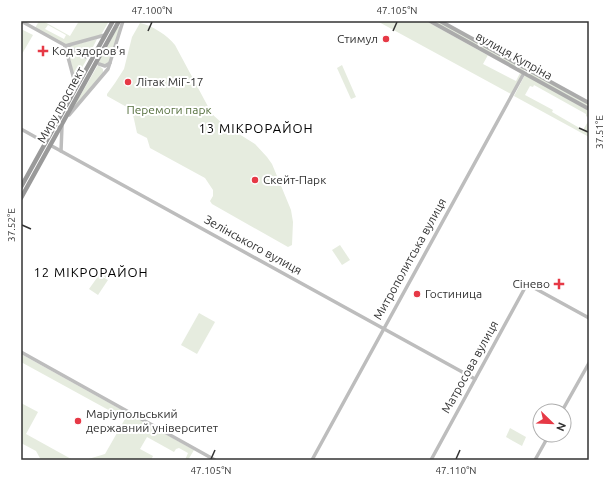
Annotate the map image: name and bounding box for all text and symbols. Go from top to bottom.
text: 47.100°N [131,5,173,16]
text: 47.105°N [376,5,418,16]
street label: вулиця Купріна [474,29,555,82]
place label: Стимул [337,32,378,45]
marker: Стимул [381,34,391,44]
place label: Код здоров'я [52,44,125,57]
marker: Код здоров'я [37,45,49,57]
street label: Миру проспект [34,64,87,145]
place label: Літак МіГ-17 [136,75,203,88]
marker: Літак МіГ-17 [123,77,133,87]
park label: Перемоги парк [126,103,212,116]
text: 37.51°E [594,115,605,149]
district label: 13 МІКРОРАЙОН [198,121,314,135]
place label: Скейт-Парк [263,173,326,186]
marker: Скейт-Парк [250,175,260,185]
street label: Митрополитська вулиця [371,196,448,322]
text: 37.52°E [6,208,17,242]
street label: Зелінського вулиця [202,212,304,277]
district label: 12 МІКРОРАЙОН [33,265,149,279]
place label: Сінево [512,277,550,290]
marker: Сінево [553,278,565,290]
place label: Гостиница [425,287,482,300]
marker: Гостиница [412,289,422,299]
street label: Матросова вулиця [439,318,500,415]
north arrow [532,403,572,443]
place label: Маріупольський державний університет [86,407,219,434]
marker: Маріупольський державний університет [73,416,83,426]
text: N [554,421,568,433]
text: 47.105°N [190,465,232,476]
text: 47.110°N [435,465,477,476]

